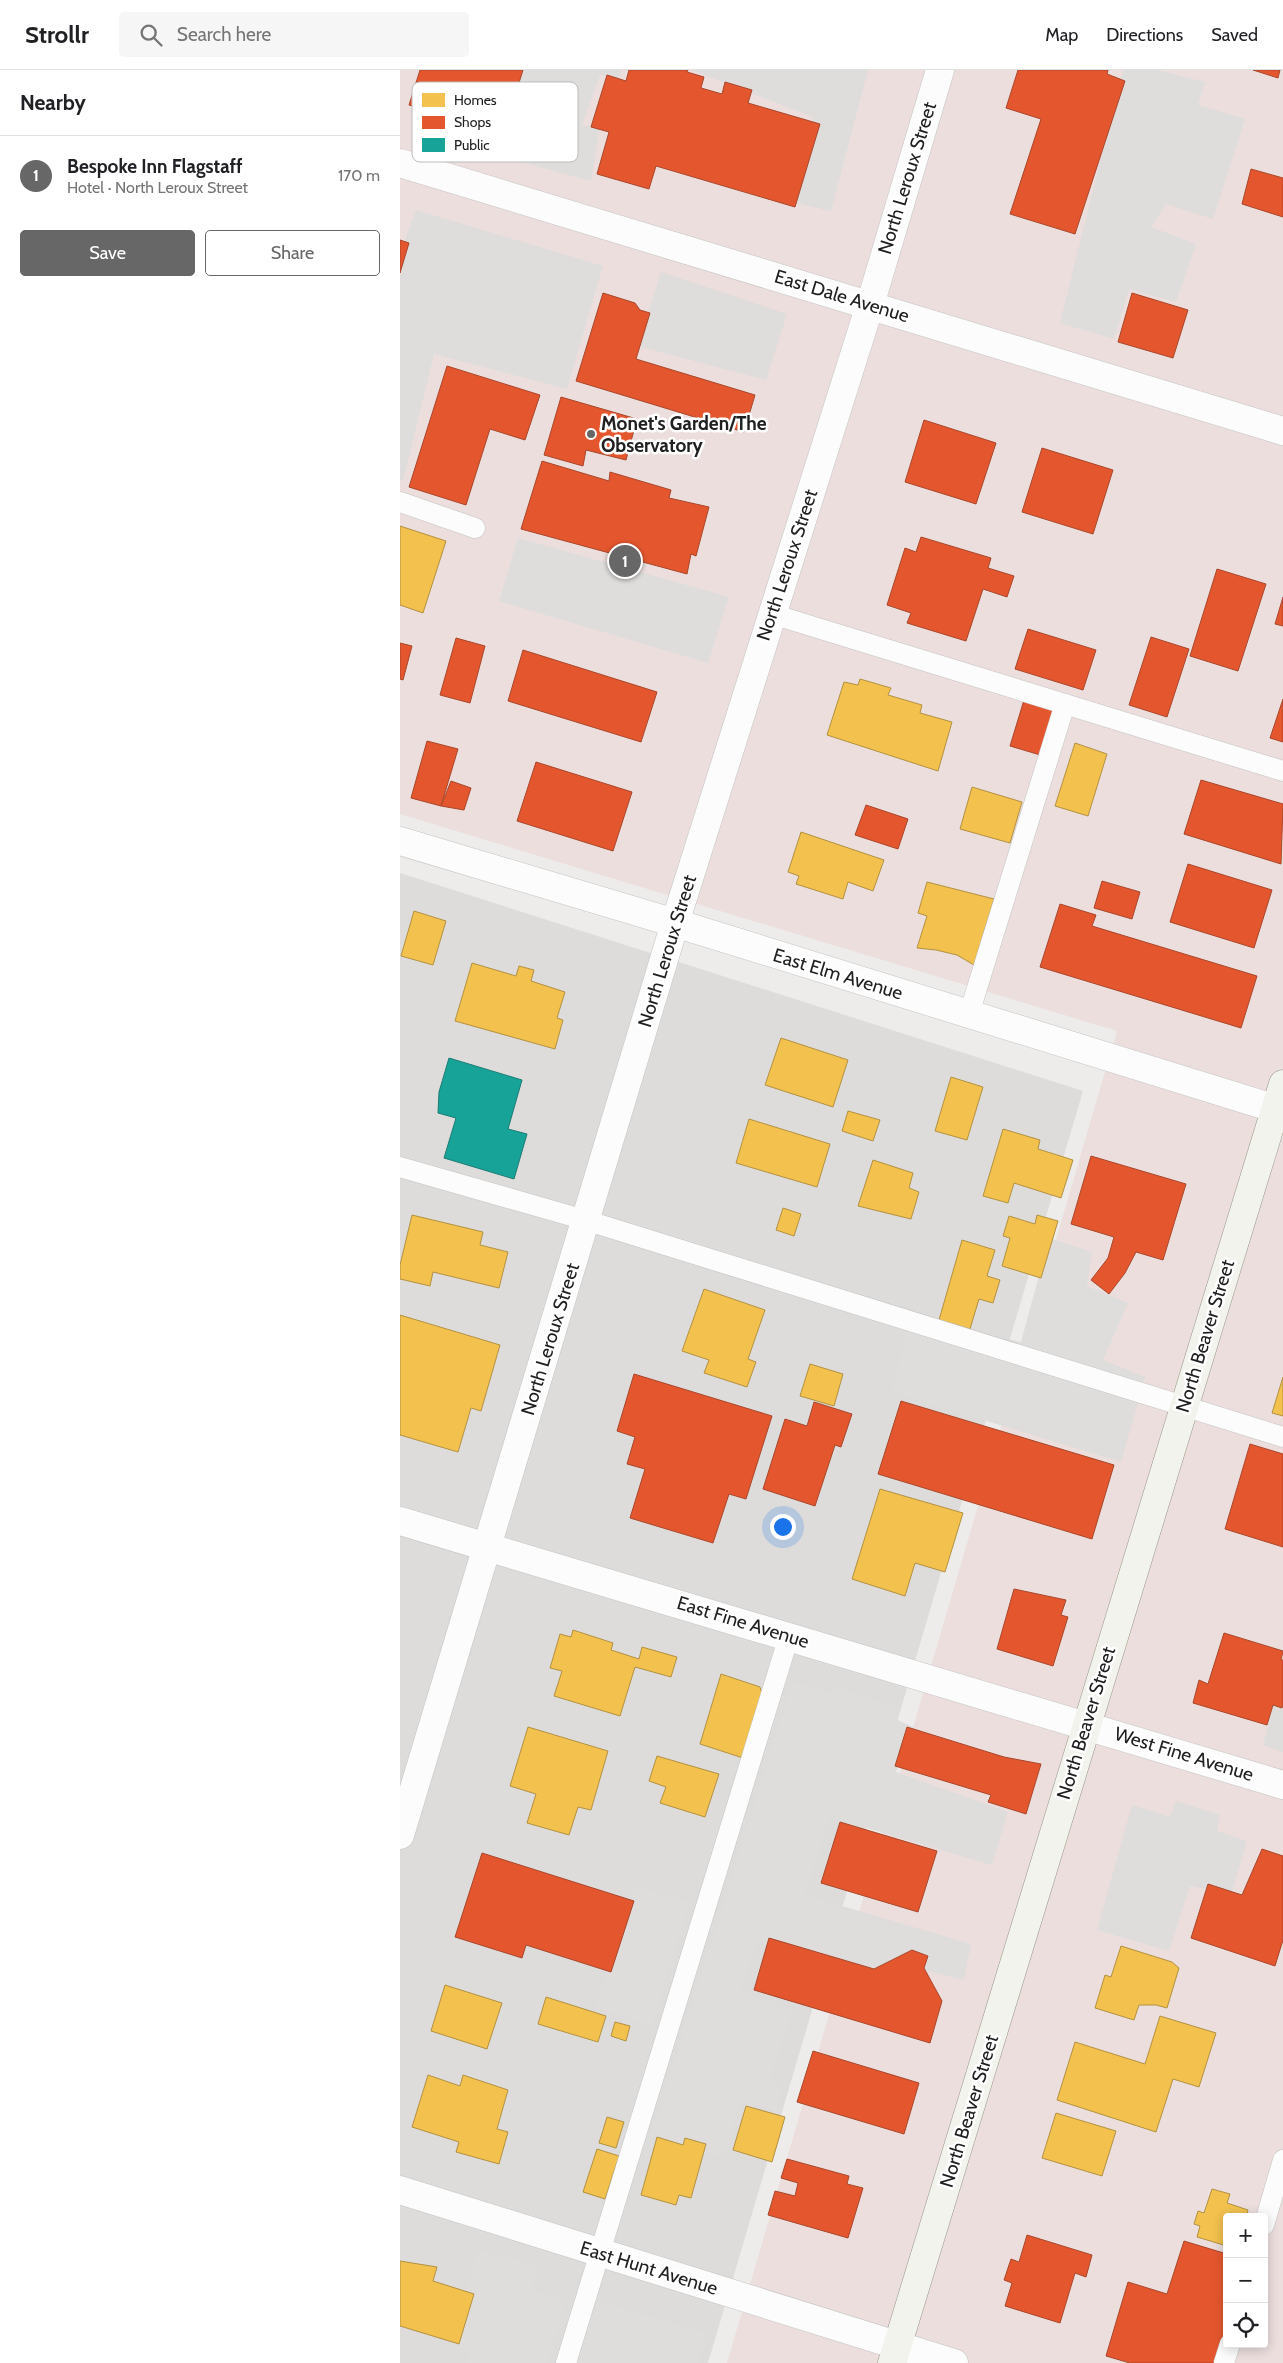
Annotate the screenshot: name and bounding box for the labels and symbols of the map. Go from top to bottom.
legend [412,82,578,162]
text: Homes [454,91,497,109]
street label: North Leroux Street [873,99,941,257]
text: Shops [454,113,491,131]
text: Public [454,136,490,154]
street label: East Dale Avenue [772,265,912,327]
place label: Monet's Garden/The Observatory [601,412,767,457]
marker: Monet's Garden/The Observatory [585,428,597,440]
street label: North Leroux Street [752,486,823,644]
pin: 1 [609,542,641,580]
street label: North Leroux Street [633,872,701,1030]
street label: East Elm Avenue [770,943,906,1005]
street label: North Beaver Street [1171,1256,1239,1415]
street label: North Leroux Street [516,1260,584,1418]
your location [770,1514,796,1540]
street label: East Fine Avenue [674,1591,812,1653]
street label: North Beaver Street [1052,1643,1120,1802]
street label: West Fine Avenue [1112,1722,1257,1786]
street label: North Beaver Street [935,2031,1003,2190]
street label: East Hunt Avenue [577,2236,721,2300]

